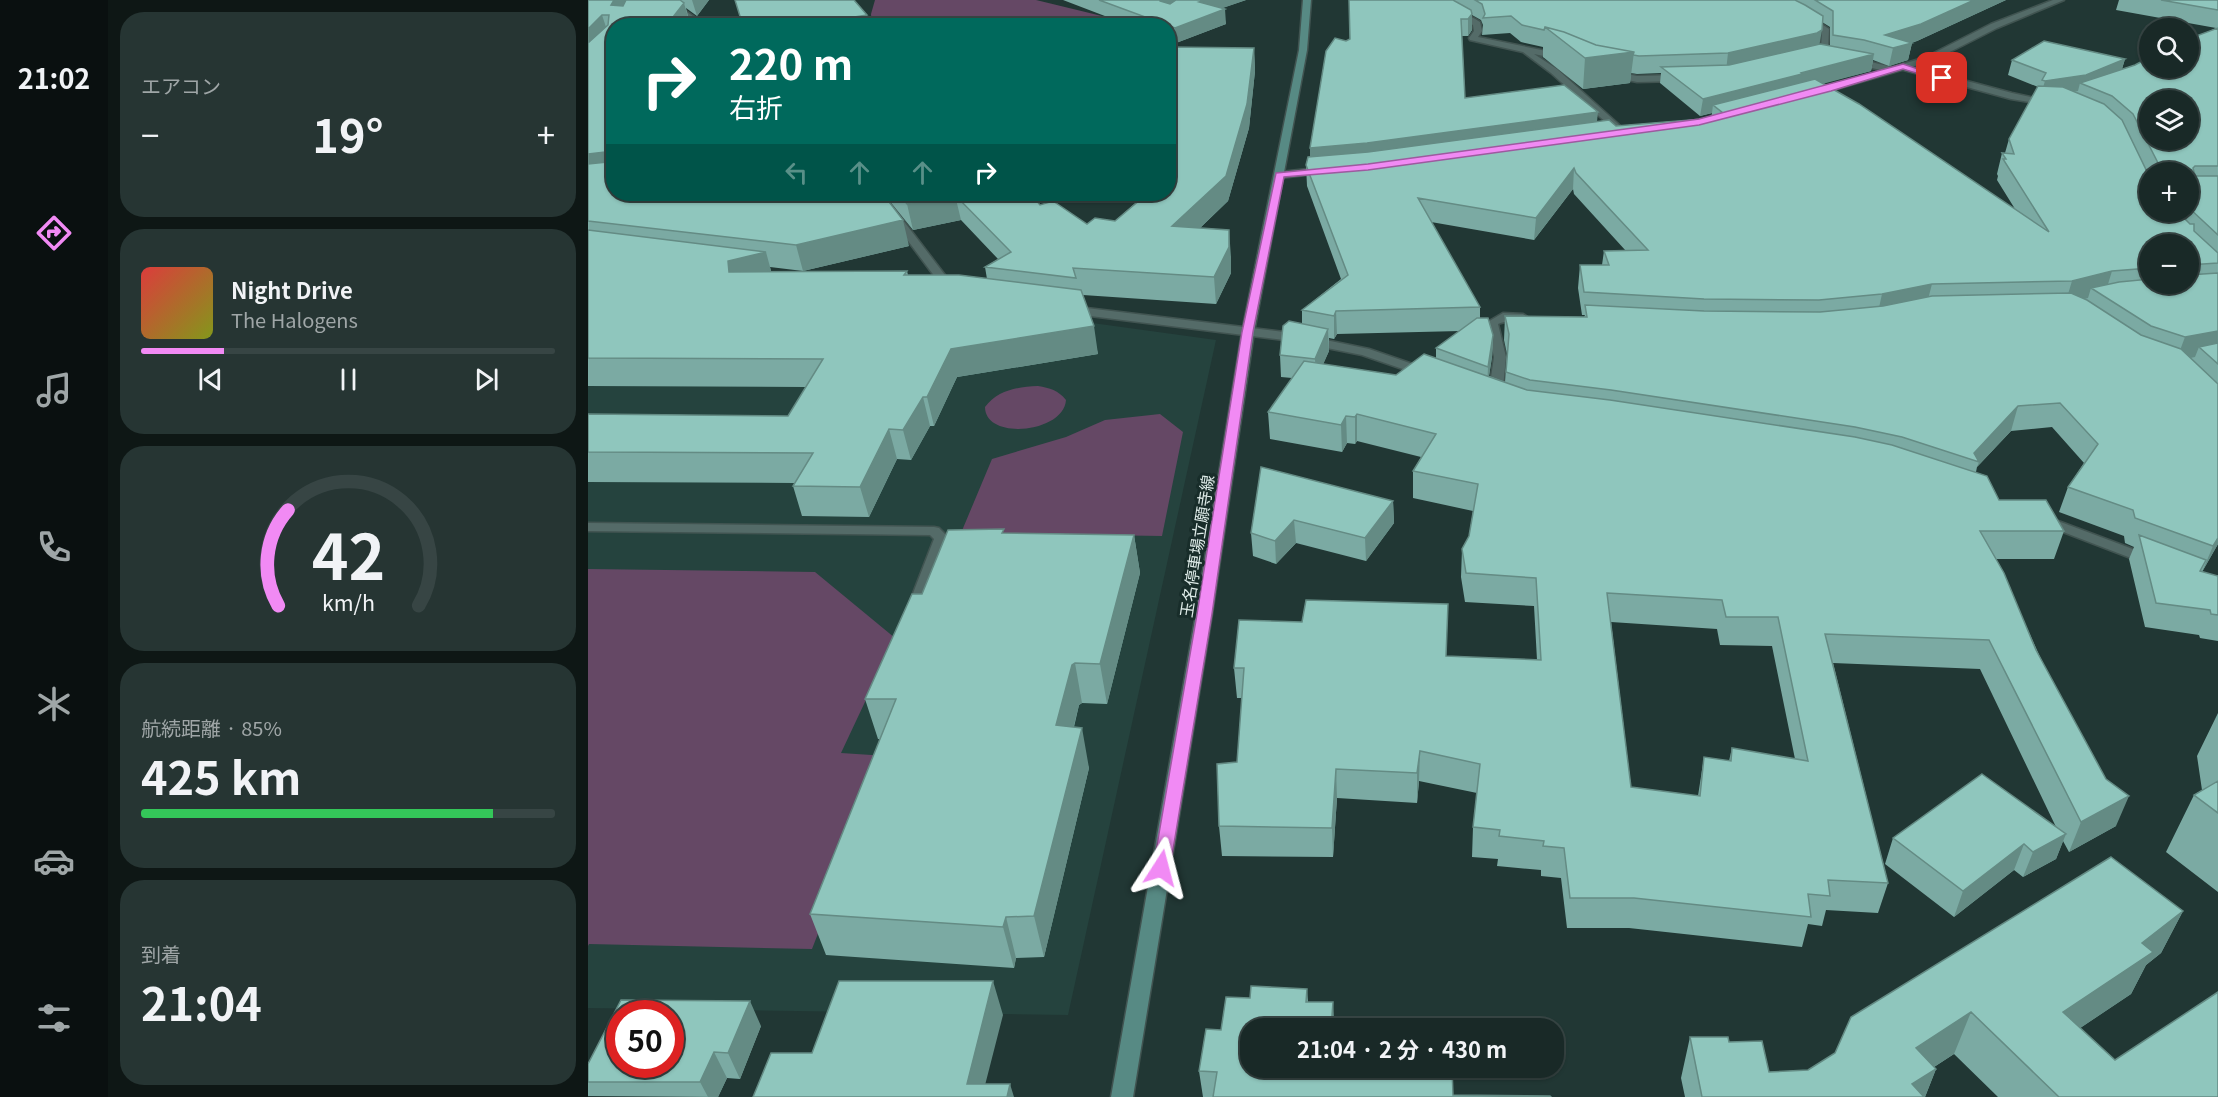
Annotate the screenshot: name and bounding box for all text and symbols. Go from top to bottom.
map controls [2139,18,2199,294]
button: search [2139,18,2199,78]
text: 220 m [729,31,853,92]
icon: right [630,42,708,120]
pin [1916,52,1967,103]
text: 21:02 [18,58,90,97]
icon: arrive [1925,61,1958,94]
text: エアコン [141,71,221,100]
text: 右折 [729,87,783,126]
button: layers [2139,90,2199,150]
text: 19° [312,101,384,166]
text: − [141,110,159,158]
text: + [537,110,555,158]
icon: left [780,156,813,189]
icon: ahead [843,156,876,189]
icon: ahead [906,156,939,189]
icon: right [969,156,1002,189]
button: + [2139,162,2199,222]
icon: directions [33,212,75,254]
button: − [2139,234,2199,294]
text: Night Drive [231,273,353,305]
text: The Halogens [231,305,358,334]
icon: previous [194,363,227,396]
icon: pause [332,363,365,396]
icon: next [470,363,503,396]
icon: music [33,369,75,411]
street label: 玉名停車場立願寺線 [1173,473,1219,619]
text: 42 [311,508,385,598]
icon: phone [33,526,75,568]
text: km/h [321,586,375,617]
icon: climate [33,683,75,725]
text: 航続距離 · 85% [141,713,282,742]
text: 425 km [141,743,301,808]
position arrow [1129,836,1193,900]
icon: car [33,840,75,882]
text: 到着 [141,939,181,968]
text: 21:04 [141,969,262,1034]
icon: filters [33,997,75,1039]
speed limit sign: 50 [606,1000,684,1078]
text: 21:04 · 2 分 · 430 m [1297,1032,1507,1064]

